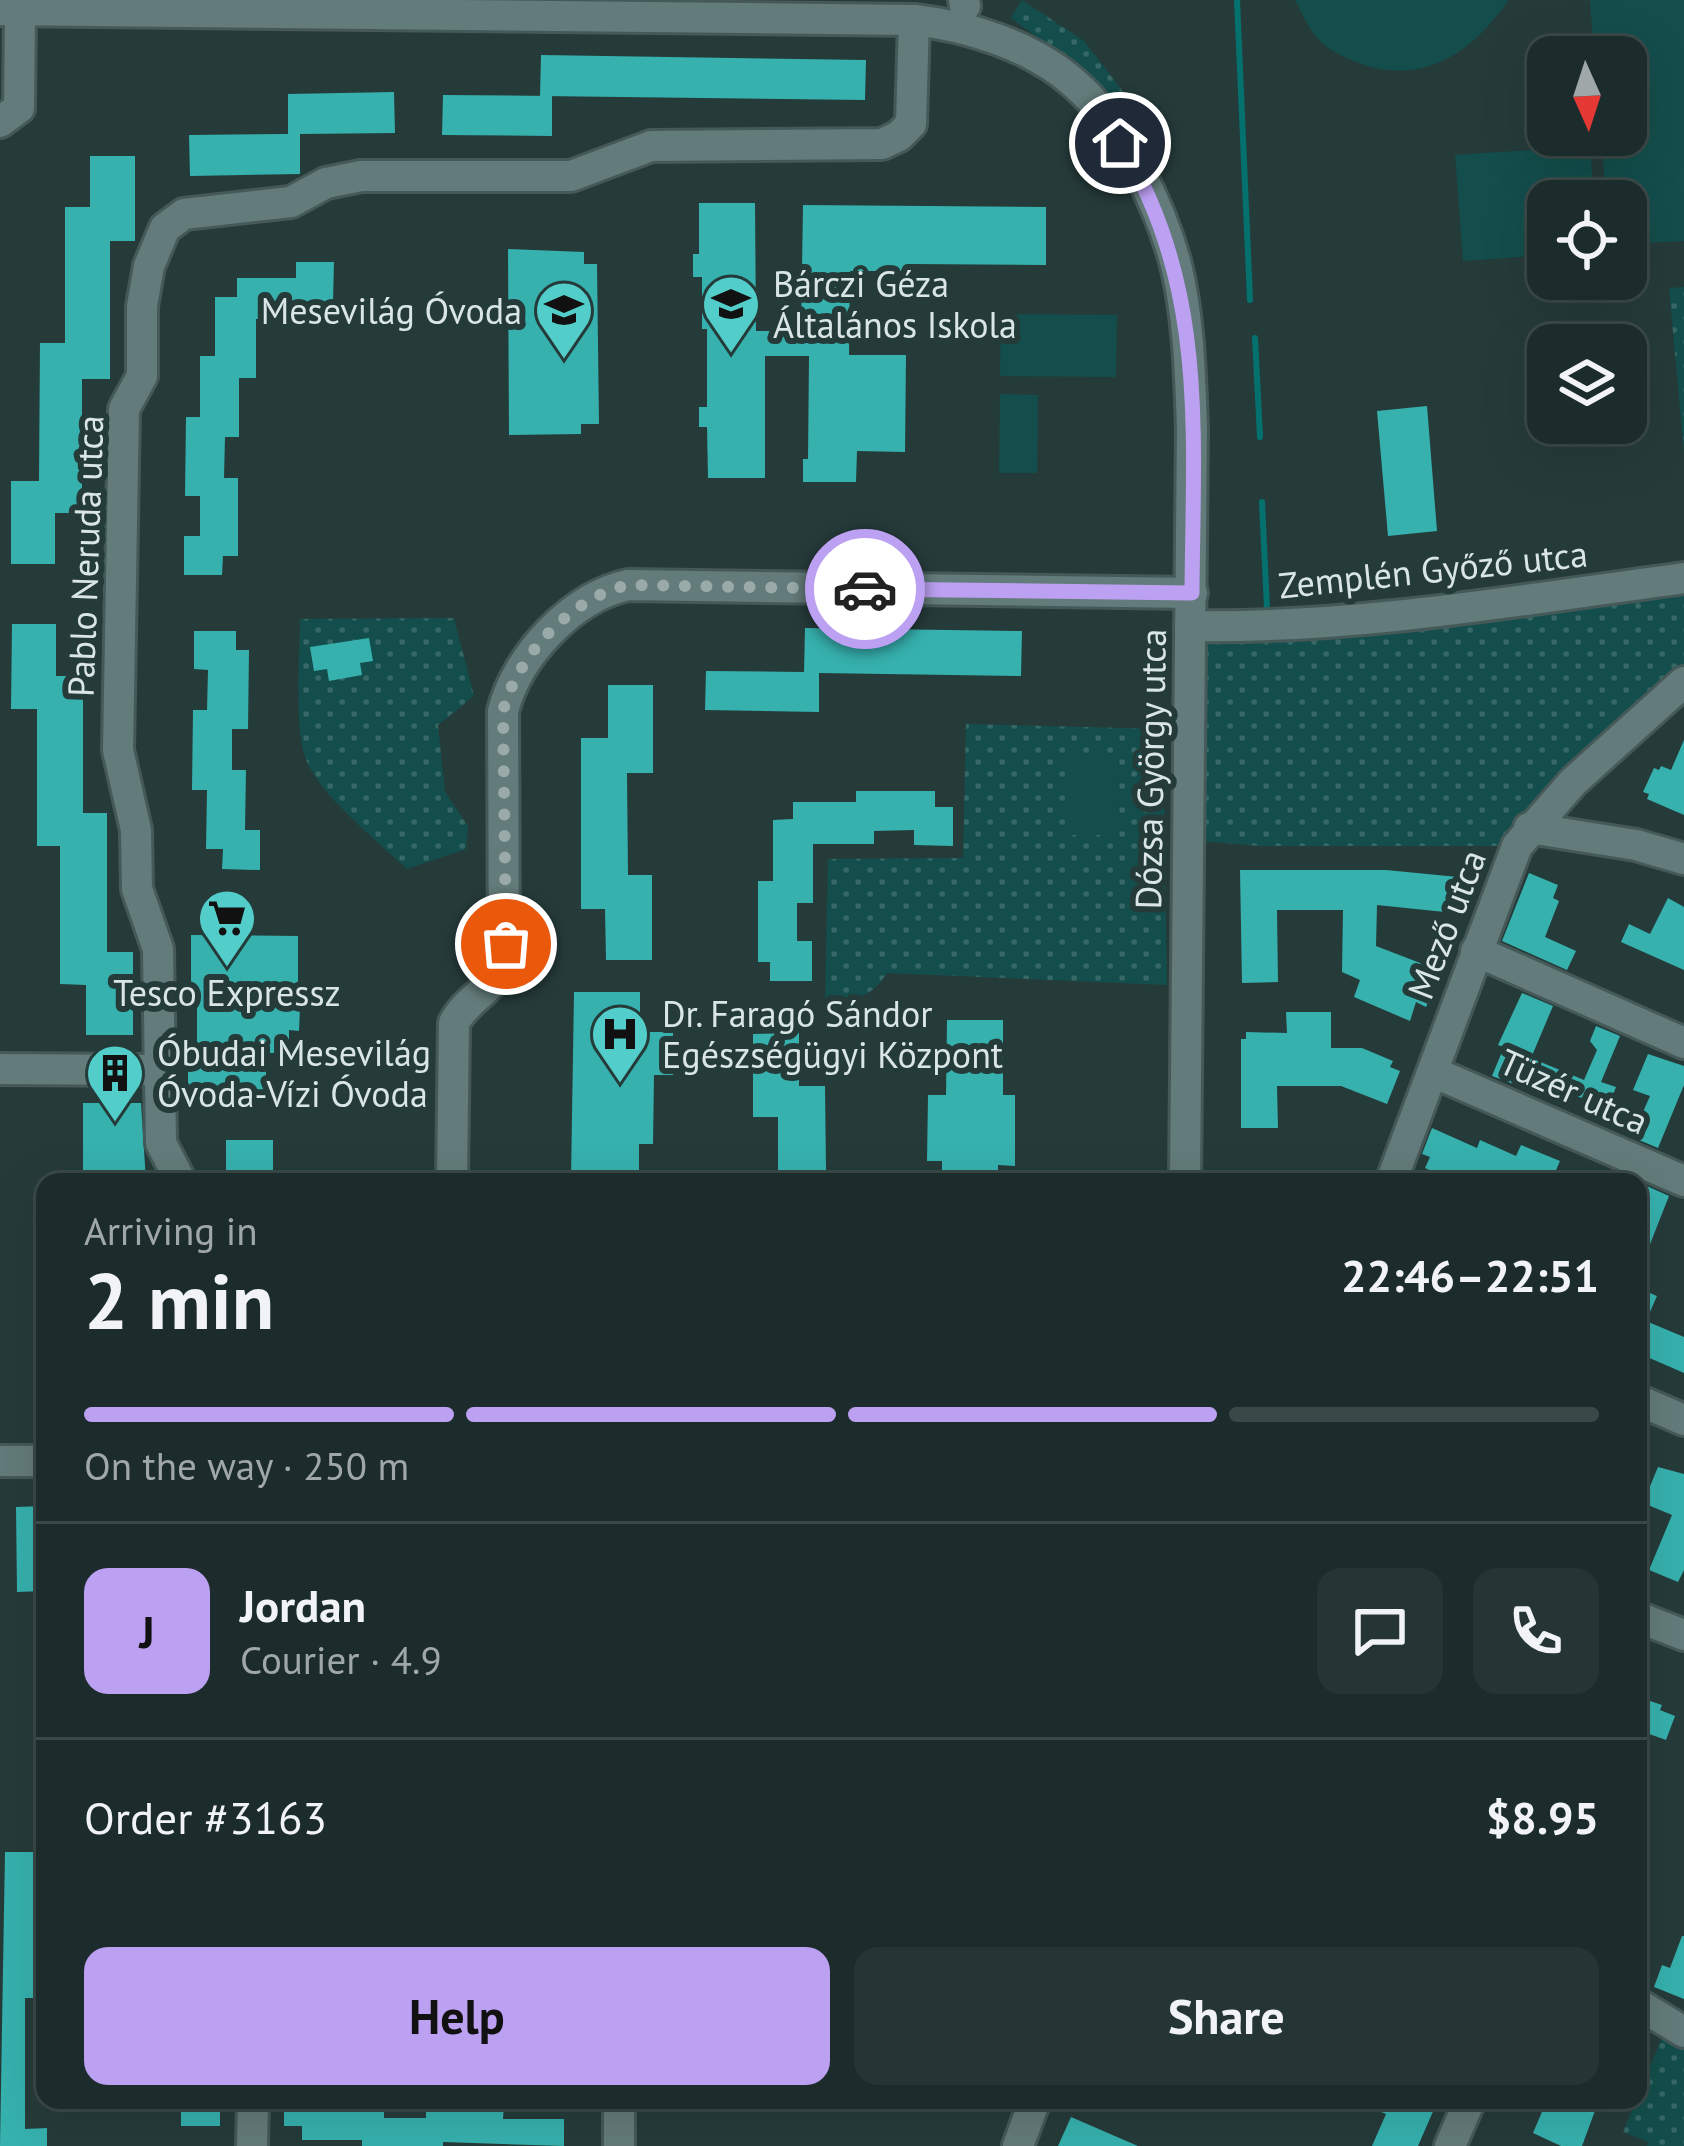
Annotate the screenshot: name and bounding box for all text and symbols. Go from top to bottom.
north arrow [1527,36,1647,156]
map controls [1527,36,1647,444]
pin [1069,92,1171,194]
icon: home [1087,110,1153,176]
button: locate [1527,180,1647,300]
place label: Bárczi Géza Általános Iskola [773,260,1017,348]
school or university icon: Bárczi Géza Általános Iskola [700,273,762,355]
school or university icon: Mesevilág Óvoda [533,279,595,361]
place label: Mesevilág Óvoda [261,287,522,334]
button: layers [1527,324,1647,444]
street label: Pablo Neruda utca [57,414,113,698]
courier [805,529,925,649]
street label: Zemplén Győző utca [1276,529,1590,609]
icon: car [832,556,898,622]
street label: Dózsa György utca [1124,628,1176,910]
street label: Mező utca [1396,843,1496,1005]
supermarket icon: Tesco Expressz [196,887,258,969]
pin [455,893,557,995]
icon: bag [473,911,539,977]
place label: Tesco Expressz [113,969,341,1016]
place label: Dr. Faragó Sándor Egészségügyi Központ [662,990,1003,1078]
hospital icon: Dr. Faragó Sándor Egészségügyi Központ [589,1003,651,1085]
place label: Óbudai Mesevilág Óvoda-Vízi Óvoda [157,1029,431,1117]
street label: Tüzér utca [1492,1037,1656,1145]
building icon: Óbudai Mesevilág Óvoda-Vízi Óvoda [84,1042,146,1124]
text: Arriving in [84,1205,258,1256]
text: 22:46–22:51 [1341,1246,1599,1304]
text: 2 min [84,1250,274,1351]
text: On the way · 250 m [84,1440,409,1491]
button: chat [1317,1568,1443,1694]
button: phone [1473,1568,1599,1694]
text: Jordan [240,1576,366,1634]
text: J [139,1602,155,1660]
text: Courier · 4.9 [240,1634,442,1685]
text: Order #3163 [84,1788,327,1846]
text: $8.95 [1486,1788,1599,1846]
button: Help [84,1947,830,2085]
button: Share [854,1947,1599,2085]

